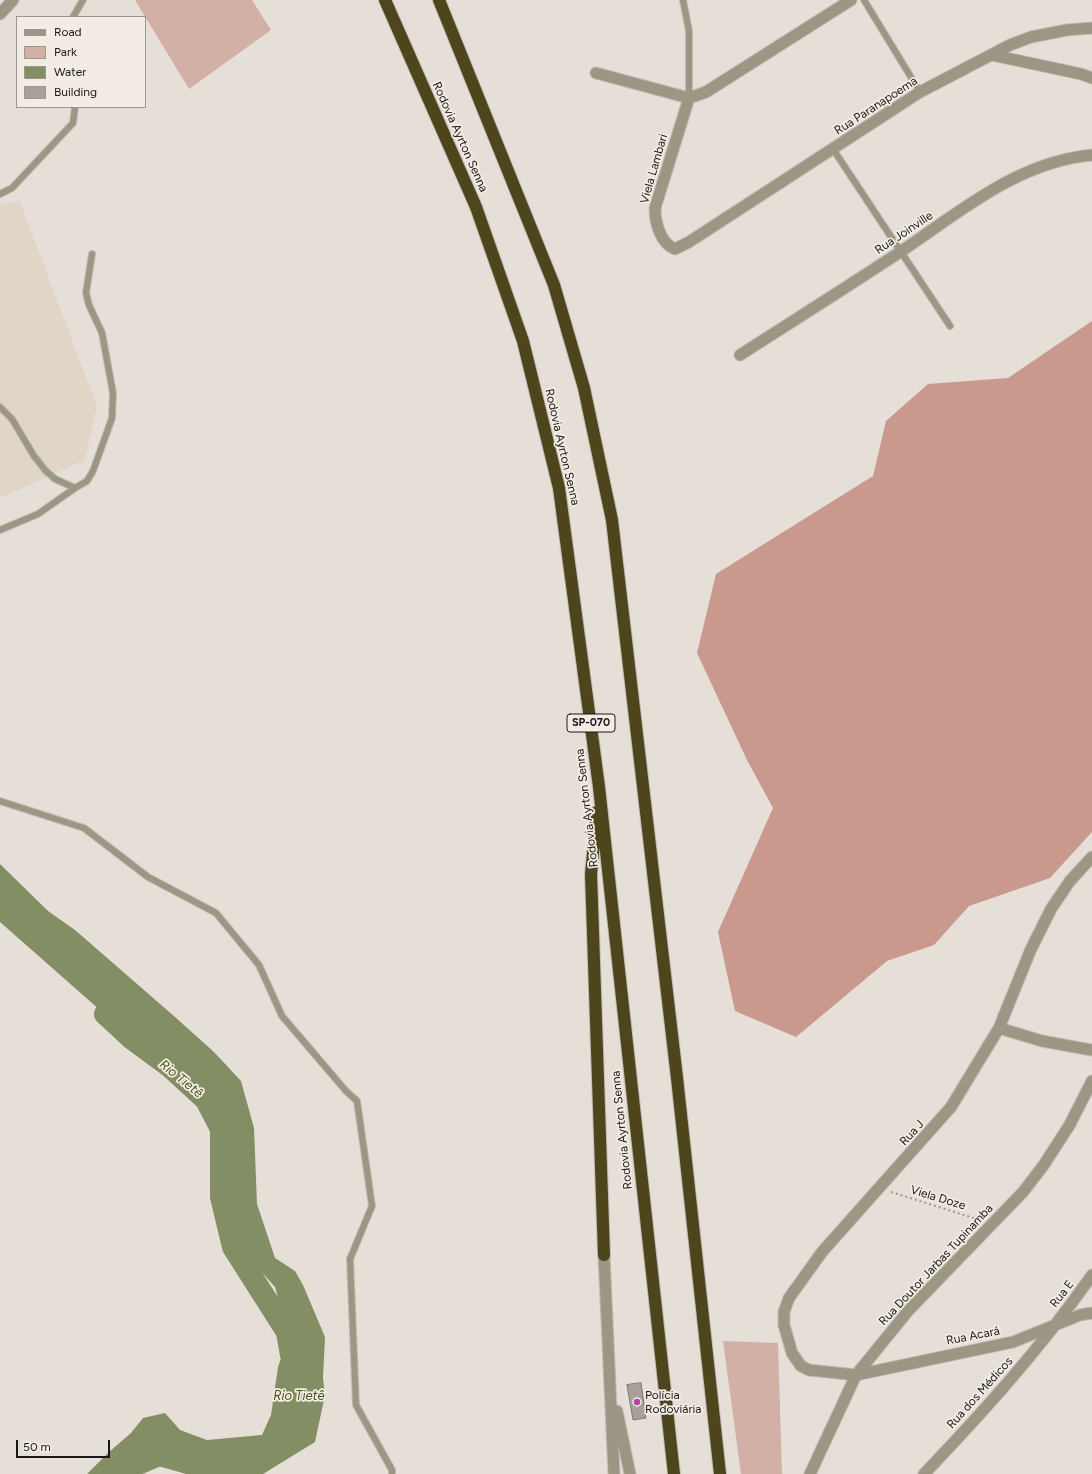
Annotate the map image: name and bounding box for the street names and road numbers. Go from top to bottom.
street label: Rua Paranapoema [832,74,920,138]
street label: Rodovia Ayrton Senna [429,80,491,194]
street label: Viela Lambari [637,132,671,206]
street label: Rua Joinville [872,208,936,258]
street label: Rodovia Ayrton Senna [542,387,582,507]
road number: SP-070 [567,714,615,732]
street label: Rodovia Ayrton Senna [573,748,601,868]
street label: Rodovia Ayrton Senna [609,1070,635,1190]
street label: Rua J [897,1117,927,1149]
street label: Viela Doze [909,1183,967,1213]
street label: Rua Doutor Jarbas Tupinamba [876,1201,996,1329]
street label: Rua E [1047,1278,1077,1310]
street label: Rua Acará [945,1324,1001,1348]
street label: Rua dos Médicos [944,1354,1016,1432]

